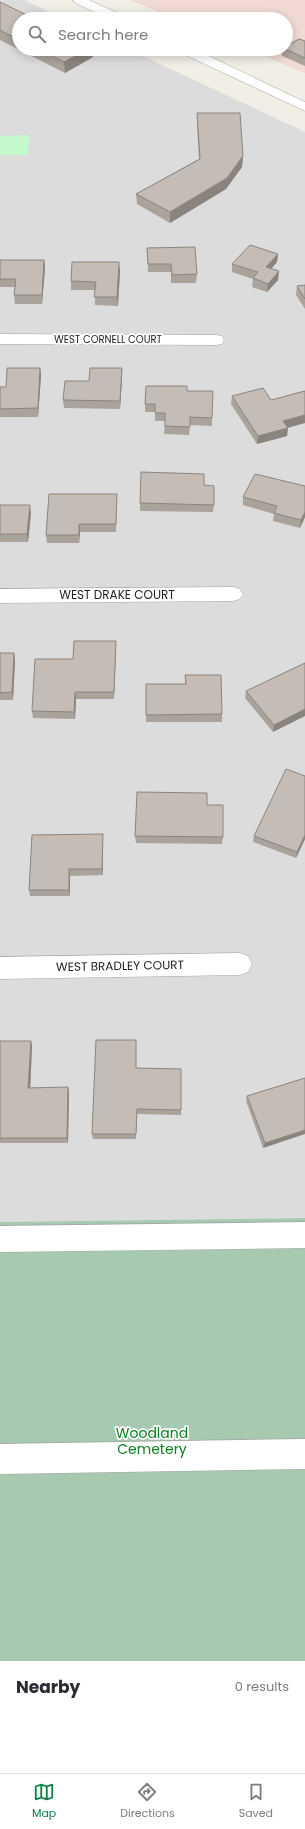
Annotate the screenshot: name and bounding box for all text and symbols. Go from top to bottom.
search box [12,12,293,56]
icon: search [26,23,48,45]
text: Search here [58,24,148,45]
street label: WEST CORNELL COURT [54,332,162,347]
street label: WEST DRAKE COURT [59,586,175,603]
street label: WEST BRADLEY COURT [56,956,185,975]
park label: Woodland Cemetery [116,1423,188,1459]
text: Nearby [16,1675,80,1699]
text: 0 results [235,1677,289,1696]
tab: Map [32,1781,56,1822]
tab: Directions [120,1781,175,1822]
tab: Saved [239,1781,273,1822]

